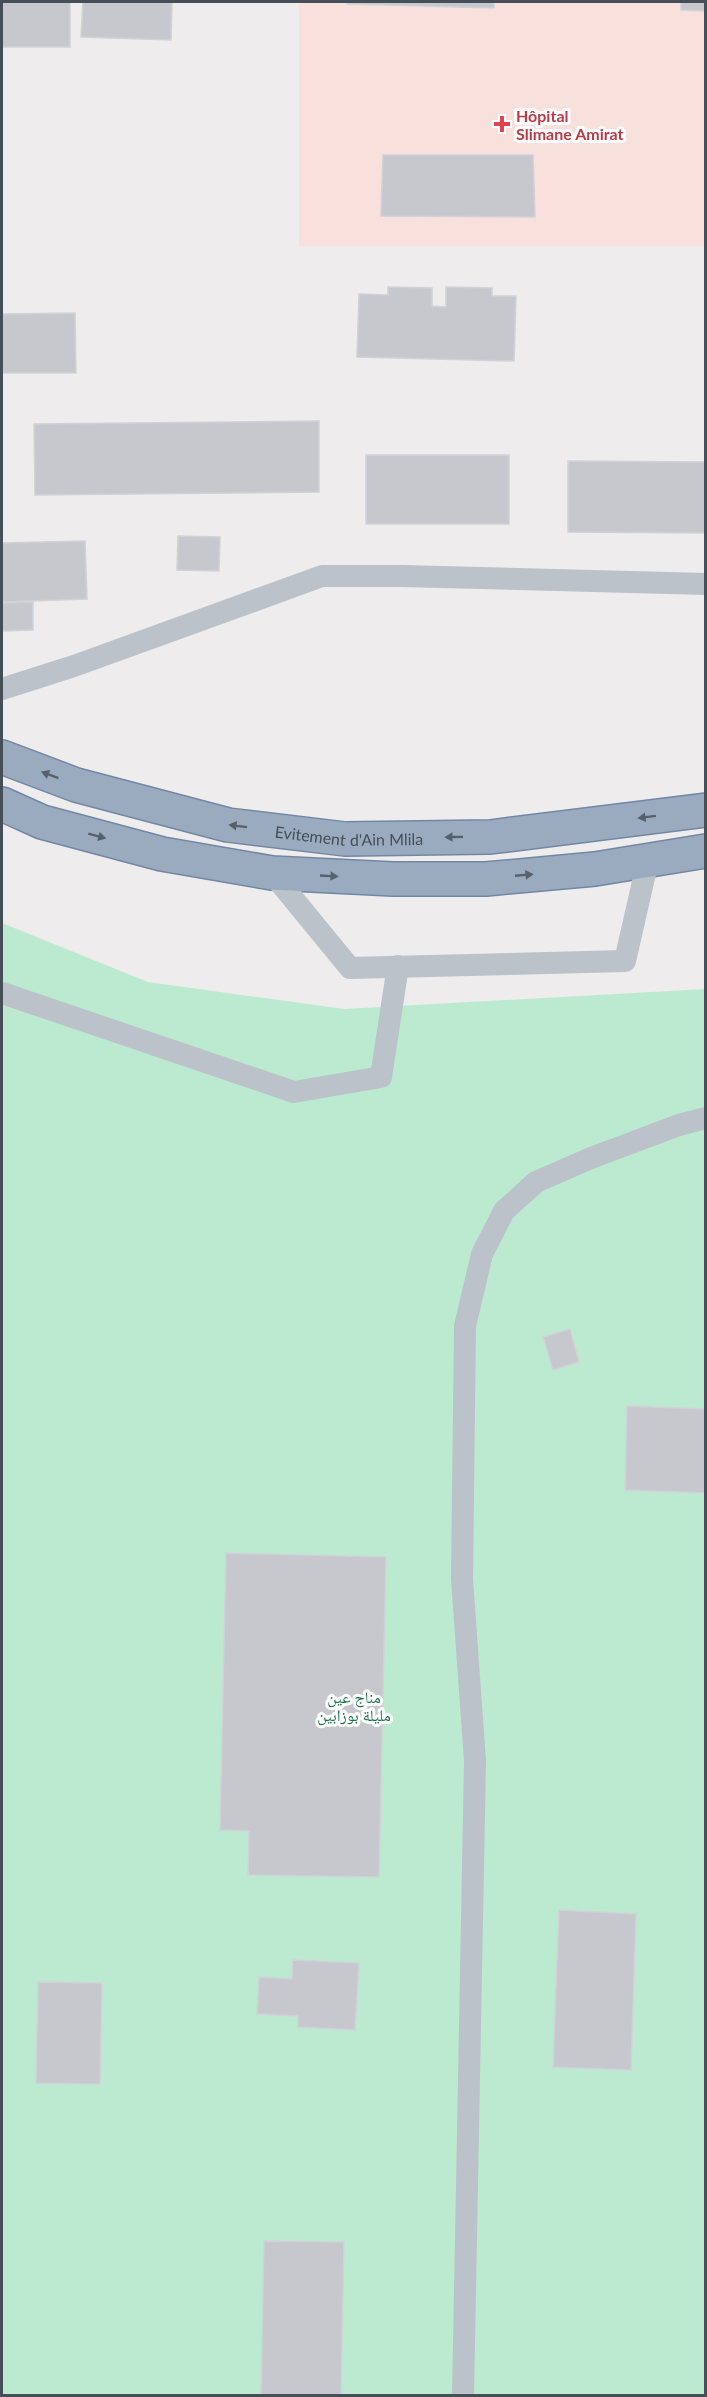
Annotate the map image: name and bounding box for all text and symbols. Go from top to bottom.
place label: Hôpital Slimane Amirat [516,106,624,143]
marker: Hôpital Slimane Amirat [493,115,511,133]
one-way arrow [41,770,59,780]
one-way arrow [638,813,657,822]
one-way arrow [229,821,248,831]
street label: Evitement d'Ain Mlila [274,821,423,849]
one-way arrow [87,832,106,842]
one-way arrow [444,833,463,842]
one-way arrow [515,870,534,880]
one-way arrow [320,871,339,880]
park label: مناج عين مليلة بوزابين [317,1687,391,1726]

